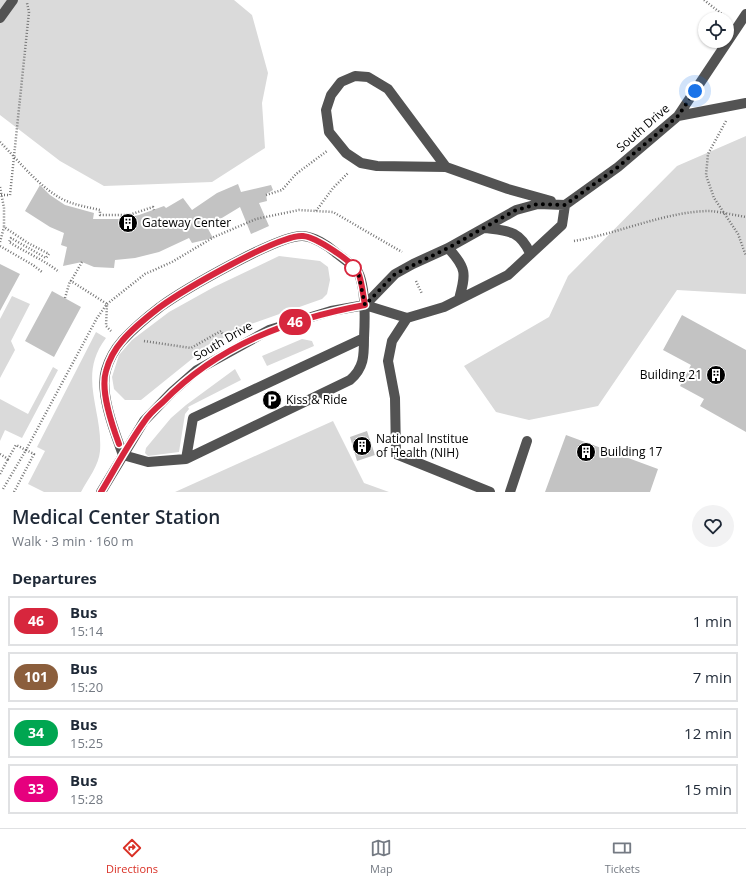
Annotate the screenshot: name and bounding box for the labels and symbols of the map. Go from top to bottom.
your location [685,81,705,101]
street label: South Drive [612,100,673,155]
building icon: Gateway Center [117,212,139,234]
place label: Gateway Center [142,214,231,231]
unlabelled marker [344,259,362,277]
line badge: 46 [277,309,313,335]
street label: South Drive [190,317,255,364]
building icon: Building 21 [705,364,727,386]
place label: Building 21 [640,366,702,383]
parking icon: Kiss & Ride [261,389,283,411]
place label: Kiss & Ride [286,391,348,408]
place label: National Institue of Health (NIH) [376,430,469,461]
building icon: National Institue of Health (NIH) [351,435,373,457]
building icon: Building 17 [575,441,597,463]
place label: Building 17 [600,443,662,460]

